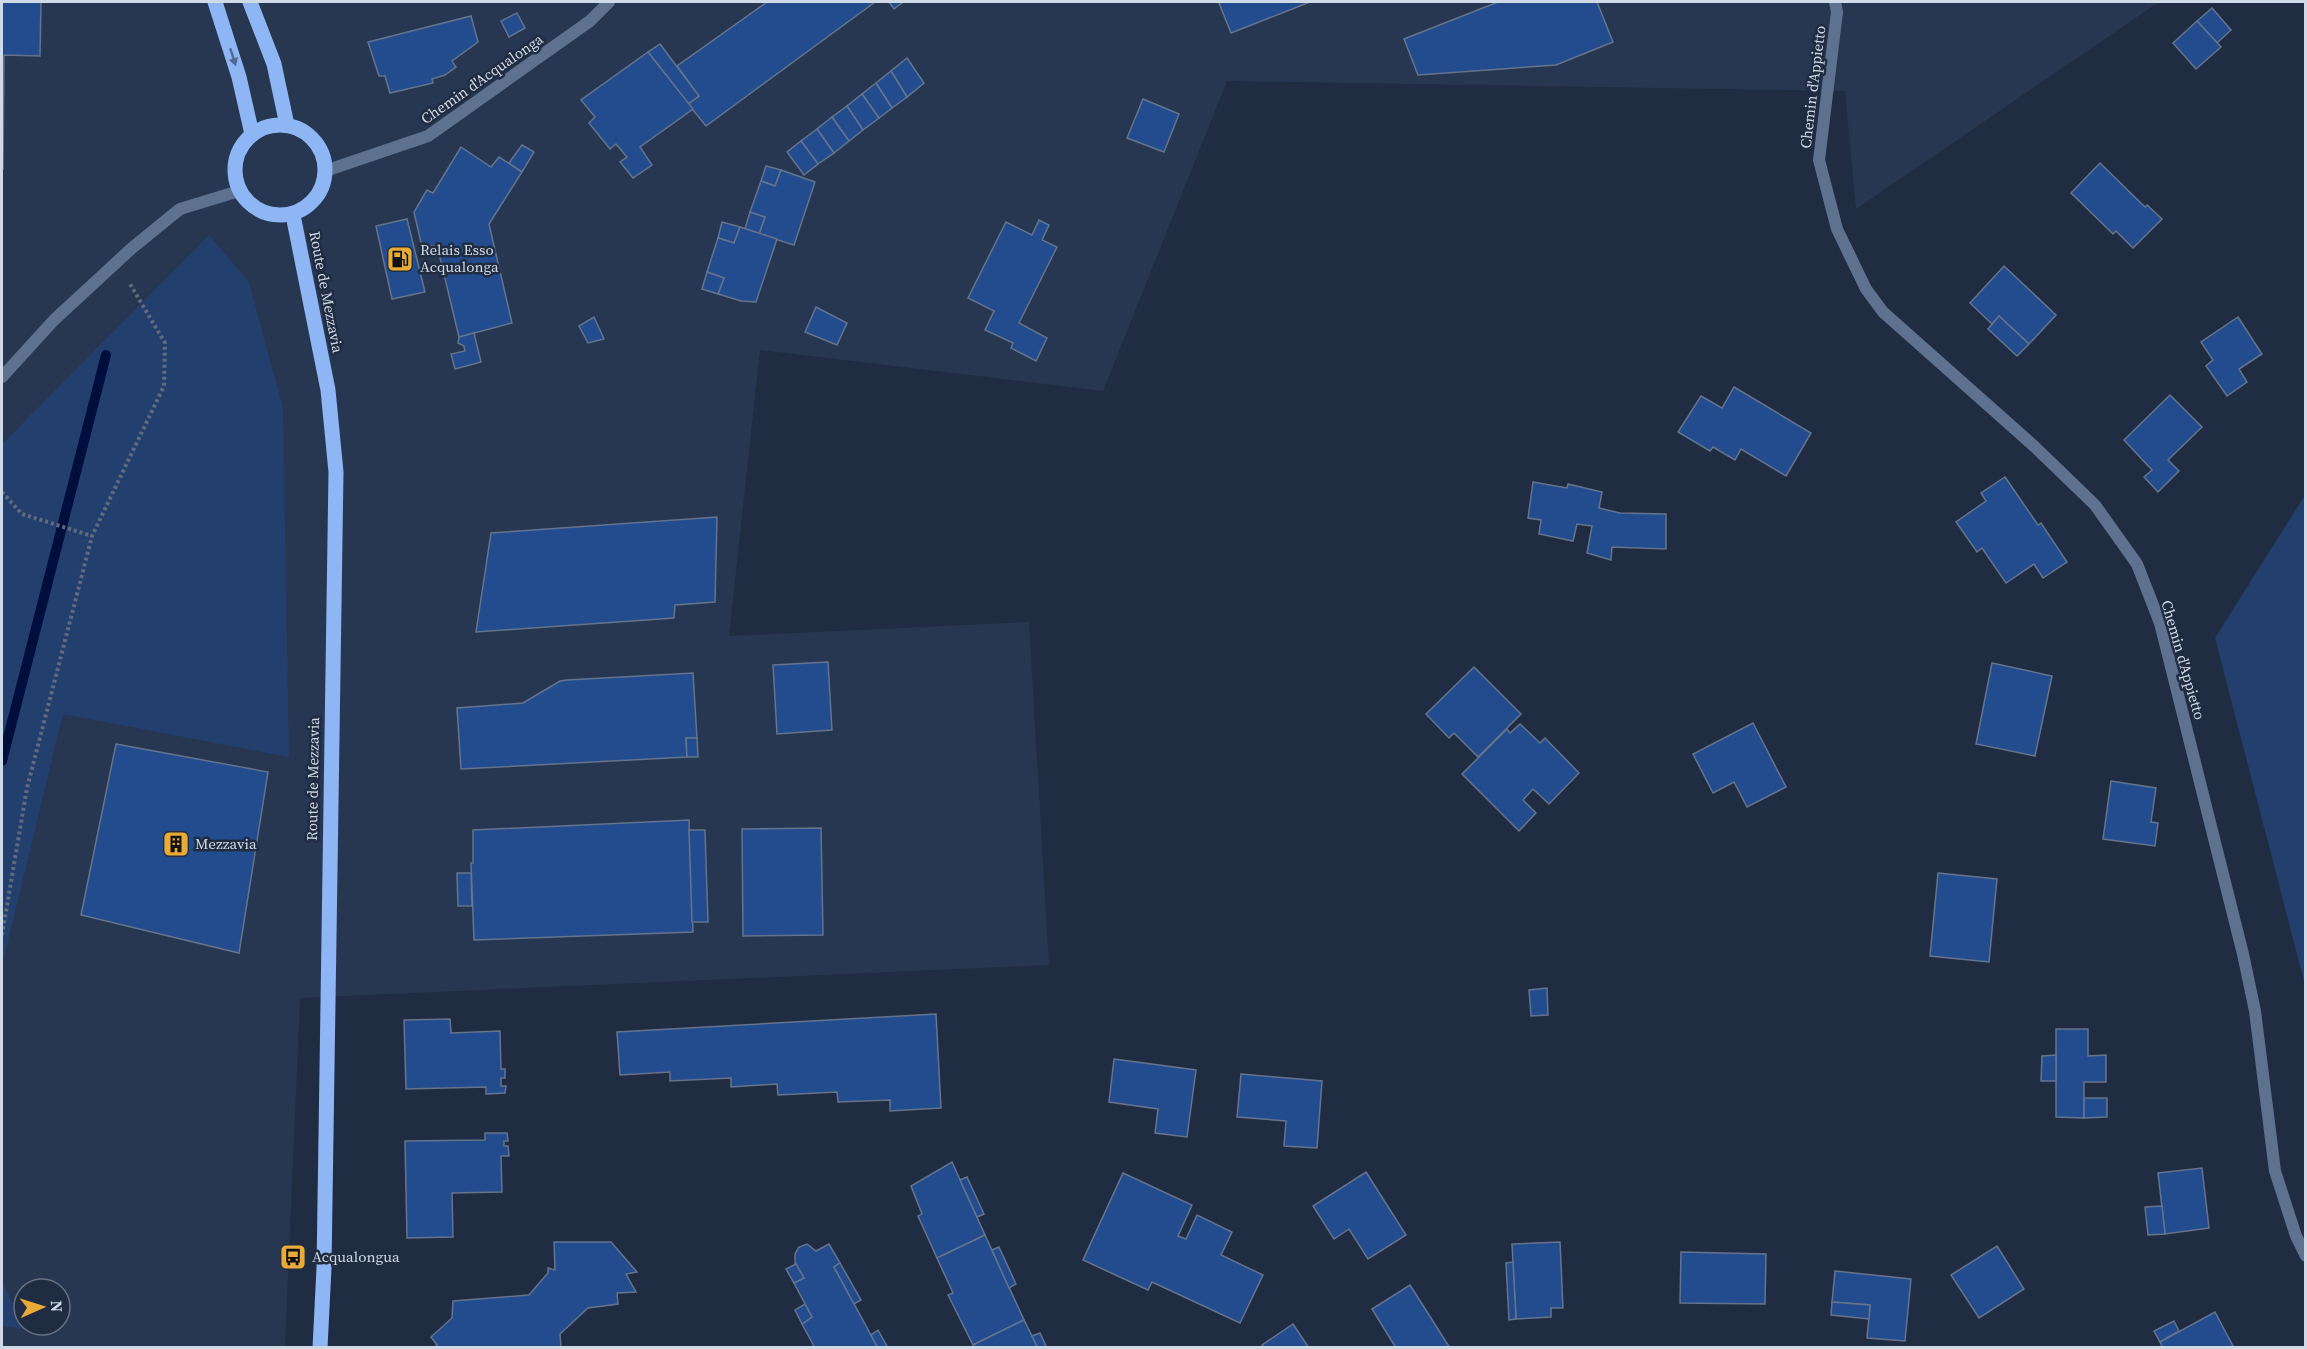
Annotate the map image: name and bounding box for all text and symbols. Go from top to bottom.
street label: Chemin d'Appietto [1795,24,1830,149]
street label: Chemin d'Acqualonga [416,28,547,129]
one-way arrow [229,48,238,66]
street label: Route de Mezzavia [304,229,349,355]
place label: Relais Esso Acqualonga [420,239,499,277]
fuel station icon: Relais Esso Acqualonga [385,244,415,274]
street label: Chemin d'Appietto [2156,598,2211,722]
street label: Route de Mezzavia [301,717,324,841]
building icon: Mezzavia [161,829,191,859]
place label: Mezzavia [195,833,257,854]
bus stop icon: Acqualongua [278,1242,308,1272]
place label: Acqualongua [312,1246,400,1267]
north arrow [12,1277,72,1337]
text: N [46,1300,68,1313]

